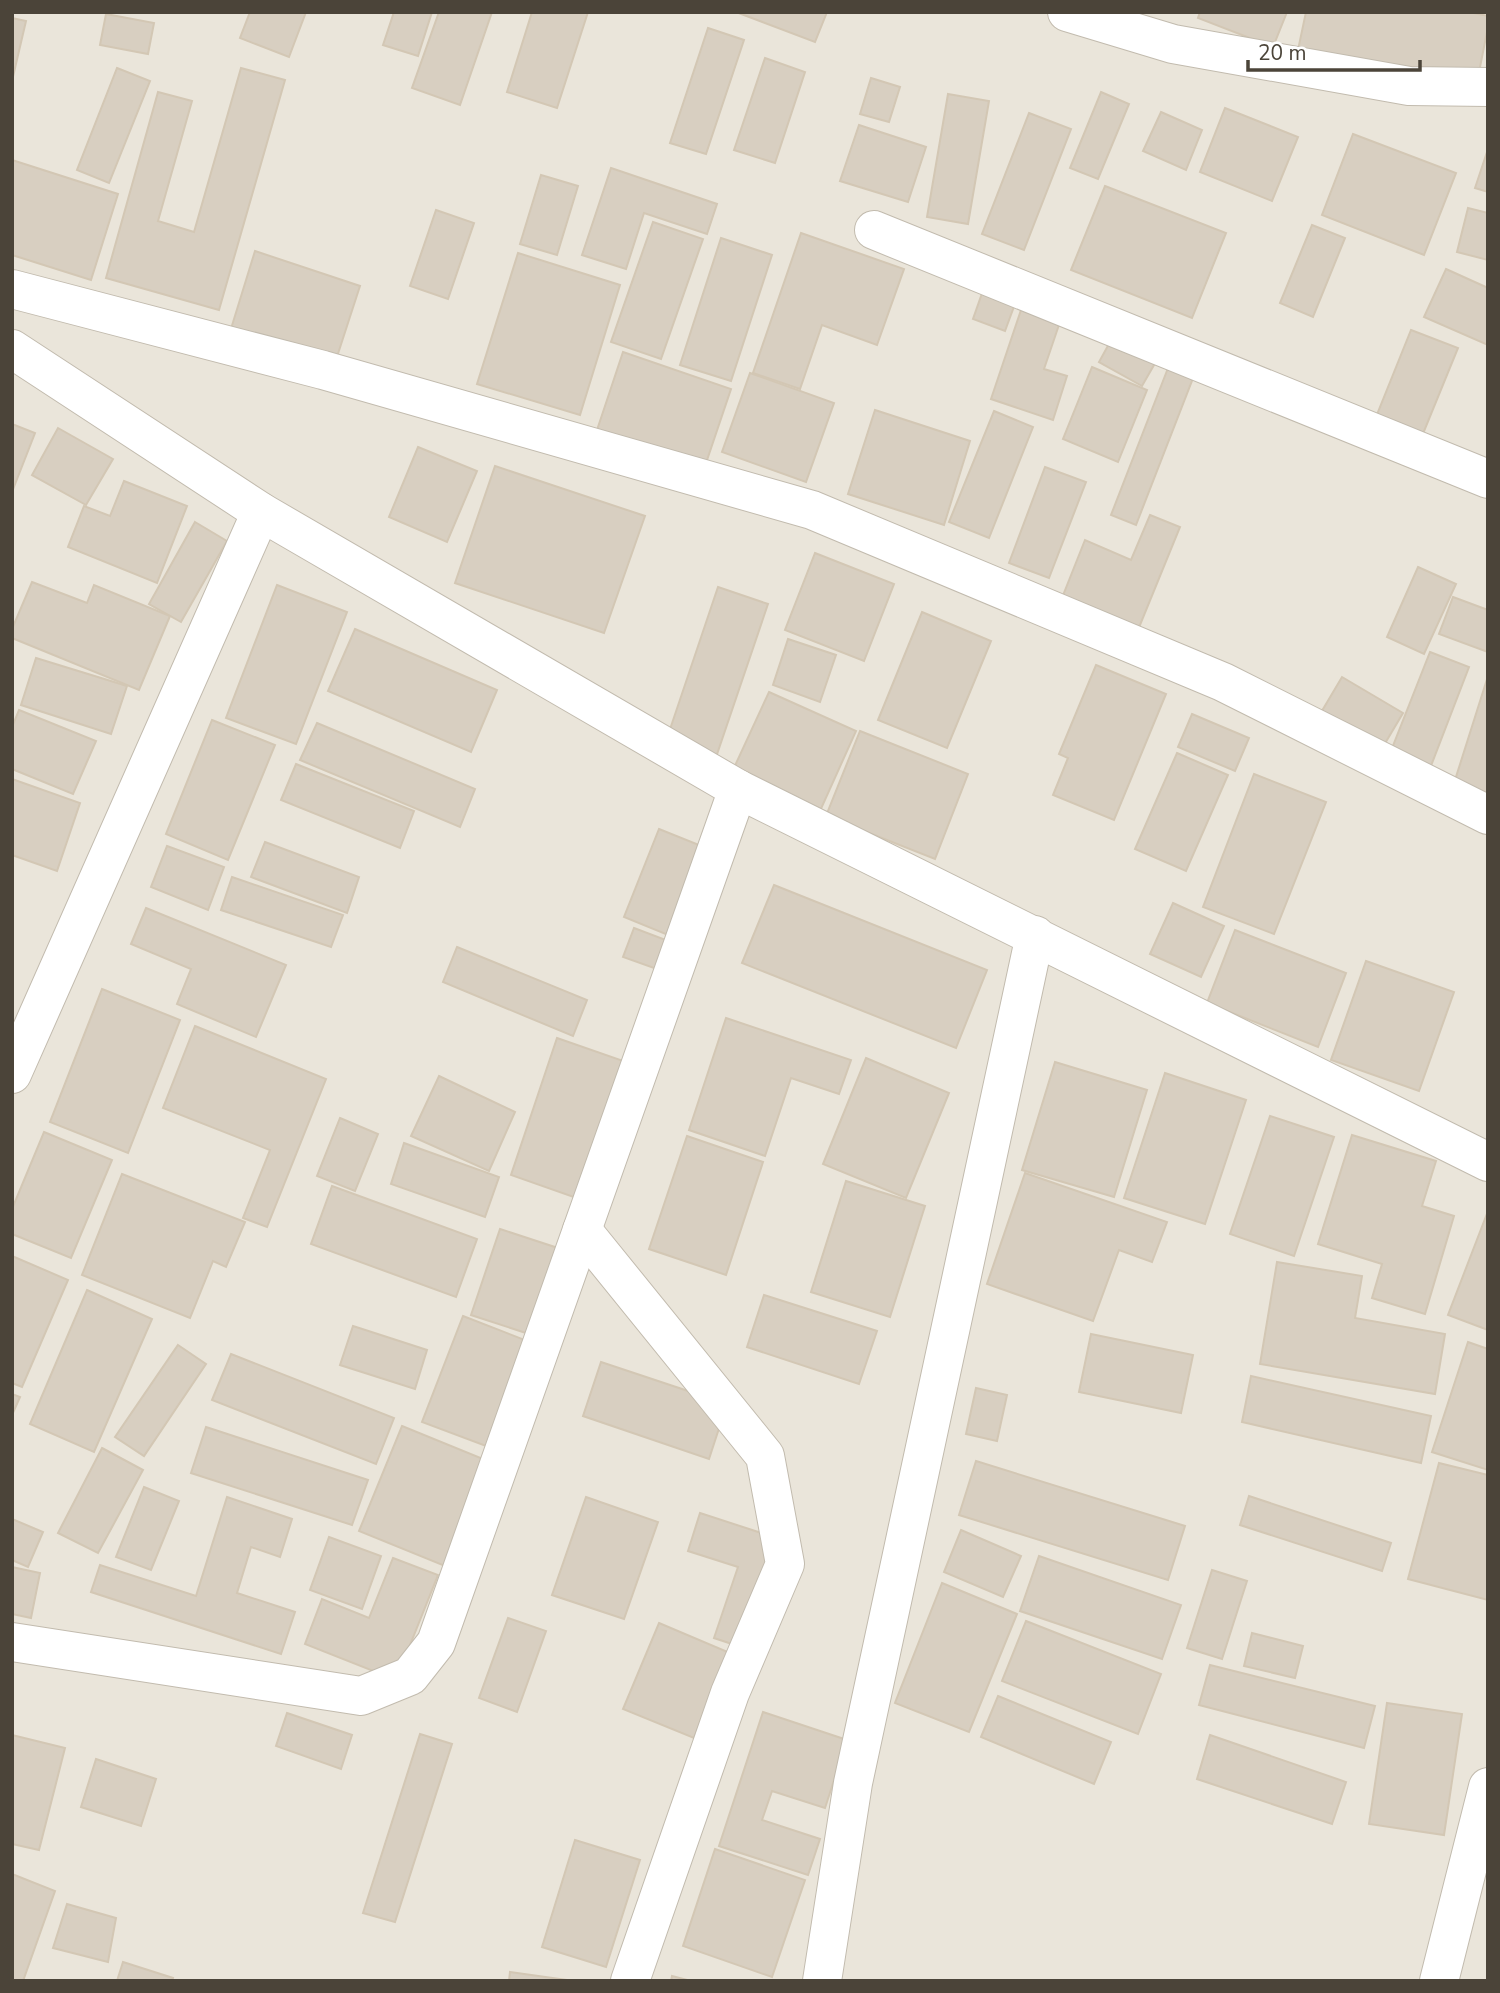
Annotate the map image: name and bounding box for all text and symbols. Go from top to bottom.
scale bar [1248,28,1420,72]
text: 20 m [1258,39,1307,67]

